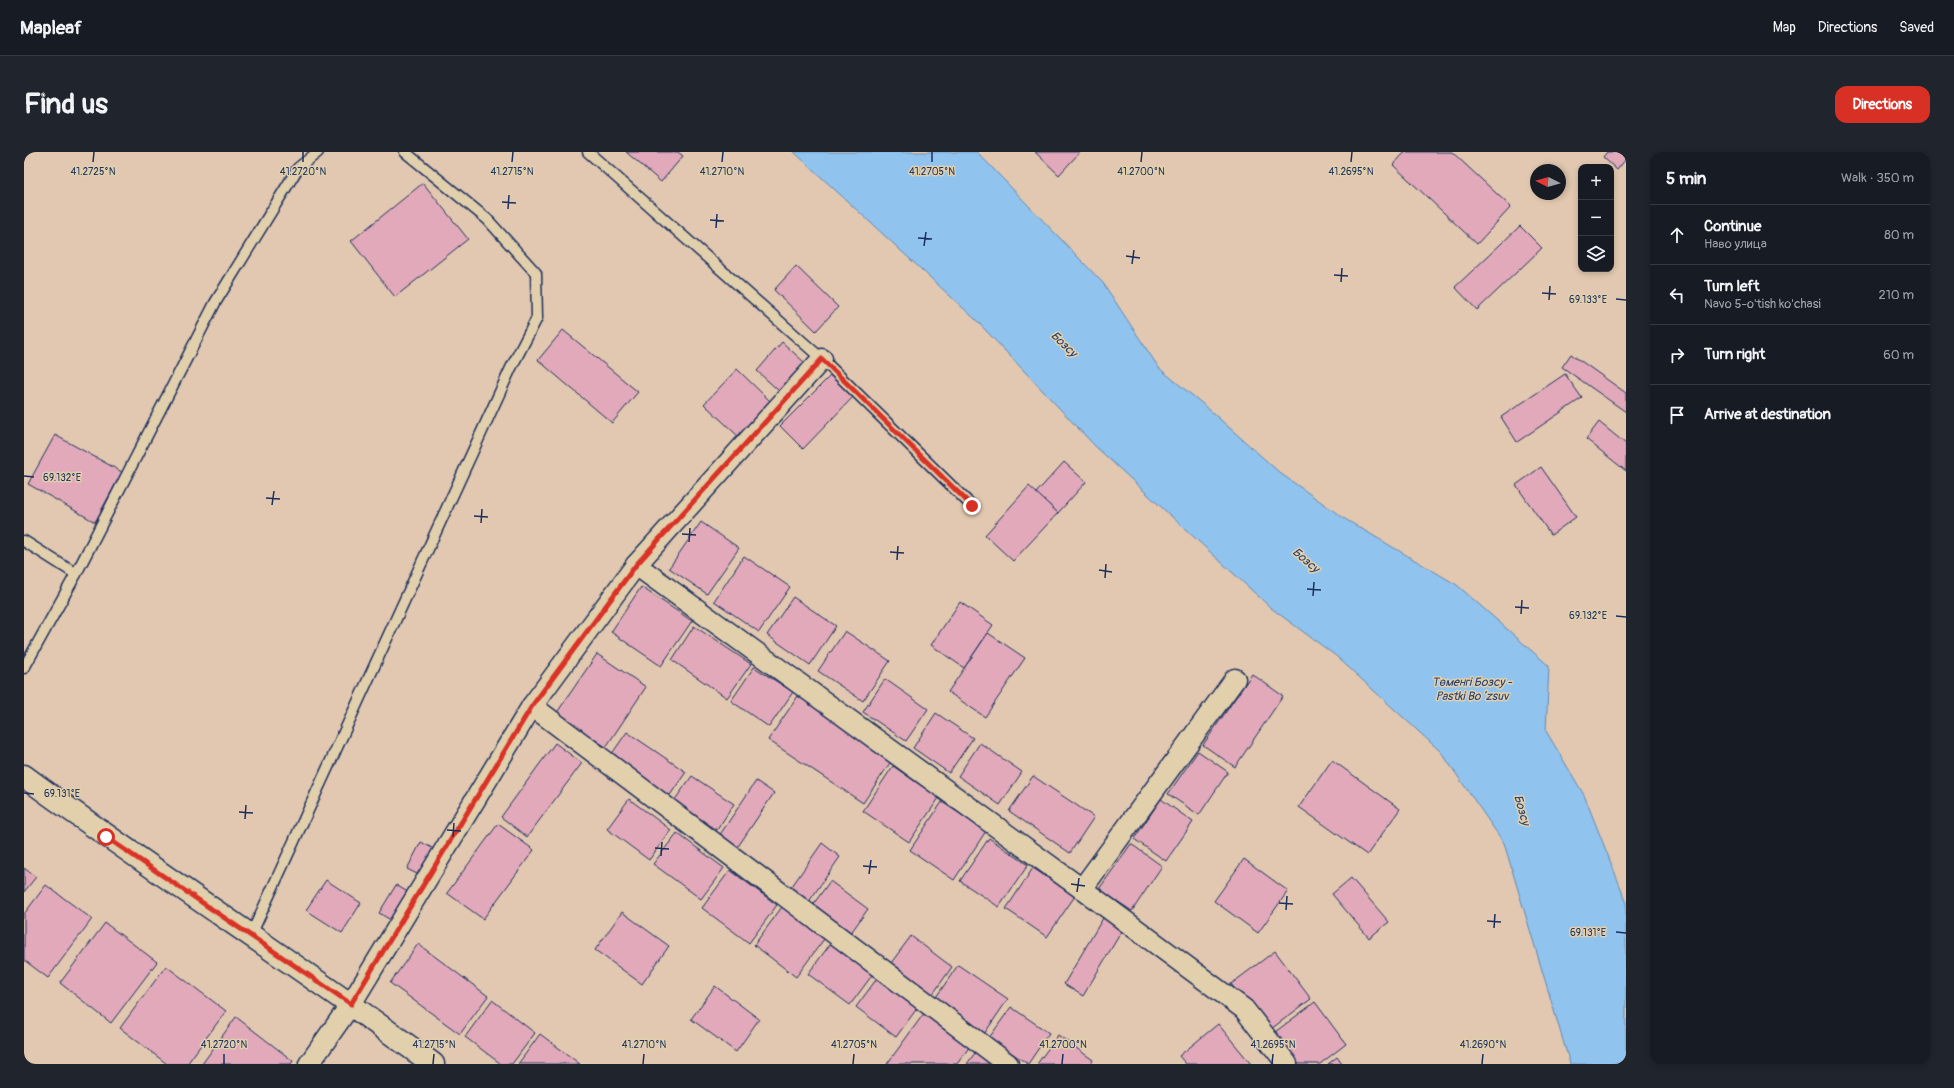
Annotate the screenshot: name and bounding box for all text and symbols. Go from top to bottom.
text: Mapleaf [20,16,82,40]
text: Map [1773,19,1796,36]
text: Directions [1818,19,1877,36]
text: Saved [1899,19,1934,36]
button: Directions [1835,86,1930,123]
text: Find us [24,87,108,122]
north arrow [1530,164,1566,200]
map controls [1578,164,1614,272]
button: + [1578,164,1614,200]
text: 41.2725°N [71,166,116,178]
text: 41.2720°N [280,166,326,178]
text: 41.2715°N [490,166,534,178]
text: 41.2710°N [700,166,745,178]
text: 41.2705°N [909,166,955,178]
text: 41.2700°N [1117,166,1165,178]
text: 41.2695°N [1328,166,1374,178]
text: 5 min [1666,168,1706,189]
text: Walk · 350 m [1841,170,1914,186]
button: − [1578,200,1614,236]
text: Continue [1704,217,1762,236]
icon: ahead [1666,224,1688,246]
text: 80 m [1884,227,1914,243]
button: layers [1578,236,1614,272]
text: Наво улица [1704,236,1767,252]
text: Turn left [1704,277,1760,296]
icon: left [1666,284,1688,306]
text: 210 m [1878,287,1914,303]
text: 69.133°E [1569,294,1607,306]
text: Navo 5-o'tish ko'chasi [1704,296,1821,312]
water label: Бозсу [1047,328,1081,362]
icon: right [1666,344,1688,366]
text: Turn right [1704,345,1765,364]
text: 60 m [1883,347,1914,363]
icon: arrive [1666,404,1688,426]
text: Arrive at destination [1704,405,1831,424]
text: 69.132°E [43,472,81,484]
route end [963,497,981,515]
water label: Бозсу [1289,545,1324,577]
text: 69.132°E [1569,610,1607,622]
water label: Төменгі Бозсу - Pastki Boʻzsuv [1432,675,1513,704]
text: 69.131°E [44,788,80,800]
water label: Бозсу [1510,793,1533,829]
route start [97,828,115,846]
text: 69.131°E [1570,927,1606,939]
text: 41.2720°N [201,1039,247,1051]
text: 41.2715°N [412,1039,456,1051]
text: 41.2710°N [622,1039,667,1051]
text: 41.2705°N [831,1039,877,1051]
text: 41.2700°N [1039,1039,1087,1051]
text: 41.2695°N [1250,1039,1296,1051]
text: 41.2690°N [1460,1039,1506,1051]

